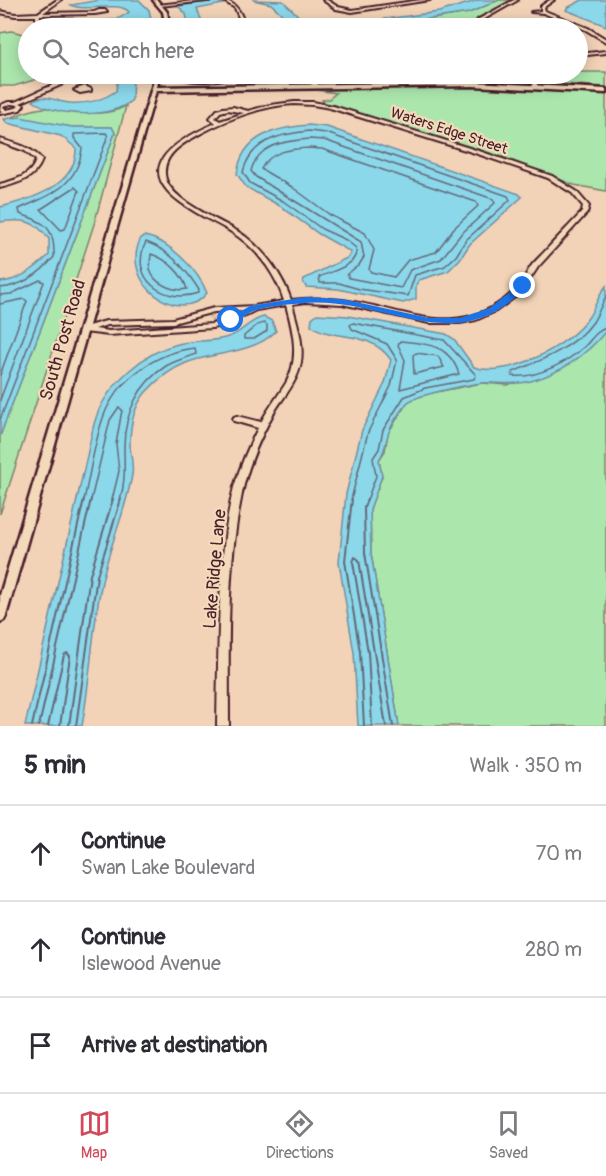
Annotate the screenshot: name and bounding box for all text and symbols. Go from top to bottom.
search box [18,18,588,84]
icon: search [39,35,72,68]
text: Search here [87,37,194,65]
street label: Waters Edge Street [388,103,511,159]
route end [509,272,535,298]
street label: South Post Road [35,277,91,403]
route start [217,306,243,332]
street label: Lake Ridge Lane [198,508,232,630]
text: 5 min [24,749,86,781]
text: Walk · 350 m [470,753,582,778]
text: Continue [81,827,165,855]
icon: ahead [24,837,57,870]
text: 70 m [536,841,582,866]
text: Swan Lake Boulevard [81,855,255,880]
text: Continue [81,923,165,951]
icon: ahead [24,933,57,966]
text: 280 m [525,937,582,962]
text: Islewood Avenue [81,951,221,976]
icon: arrive [24,1029,57,1062]
text: Arrive at destination [81,1031,267,1059]
tab: Map [78,1107,111,1163]
tab: Directions [266,1107,334,1163]
tab: Saved [489,1107,528,1163]

